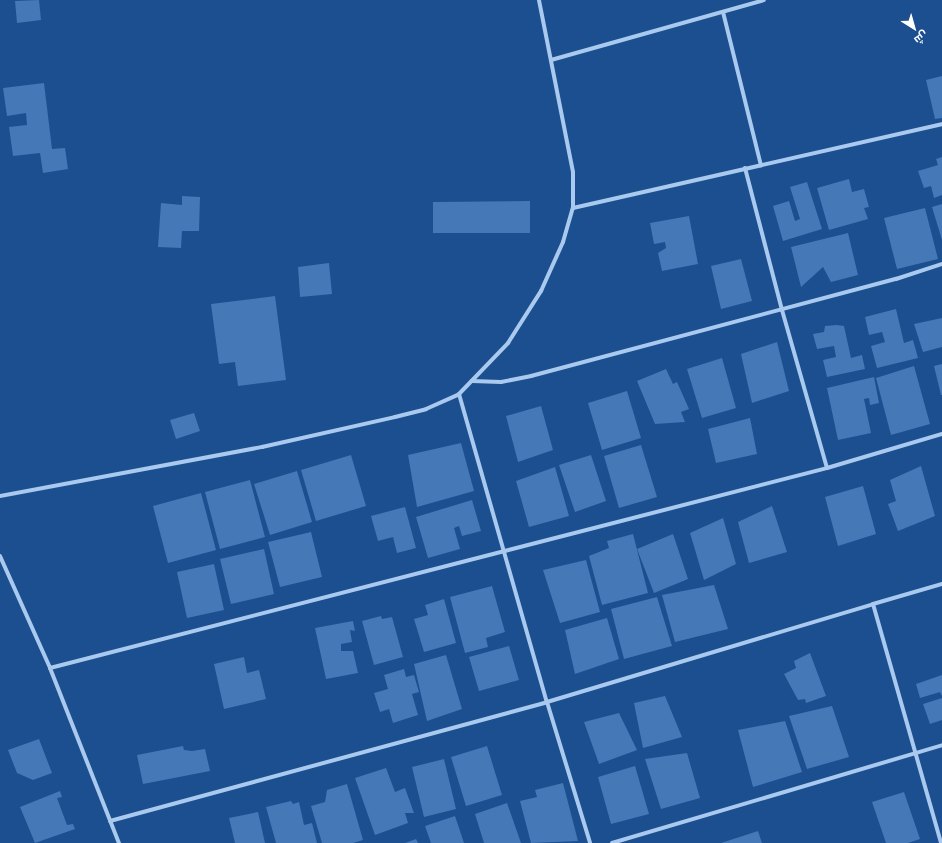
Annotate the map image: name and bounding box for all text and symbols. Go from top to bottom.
north arrow [894,8,934,48]
text: ش [911,28,932,48]

